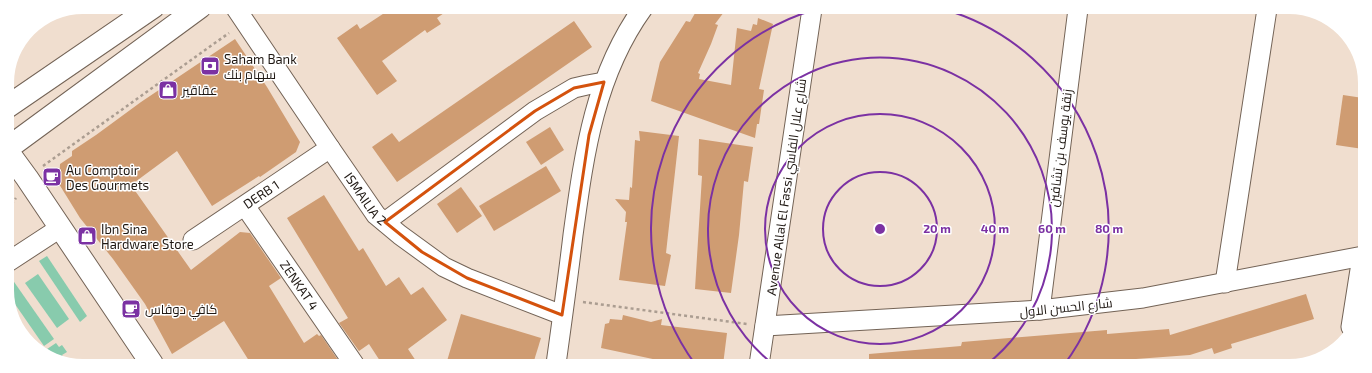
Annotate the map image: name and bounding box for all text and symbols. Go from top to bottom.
place label: Saham Bank سهام بنك [224,51,297,84]
bank icon: Saham Bank سهام بنك [199,55,221,77]
street label: Avenue Allal El Fassi شارع علال الفاسي [763,78,812,297]
shop icon: عقاقير [157,79,179,101]
place label: عقاقير [181,82,217,98]
street label: زنقة يوسف بن تشافين [1045,88,1075,208]
place label: Au Comptoir Des Gourmets [66,162,149,193]
cafe icon: Au Comptoir Des Gourmets [41,166,63,188]
street label: ISMAILIA 2 [341,169,390,229]
street label: DERB 1 [240,176,282,212]
place label: Ibn Sina Hardware Store [101,221,194,252]
text: 20 m [923,221,951,235]
text: 40 m [981,221,1009,235]
text: 60 m [1038,221,1066,235]
text: 80 m [1095,221,1123,235]
centre of rings [873,222,887,236]
shop icon: Ibn Sina Hardware Store [76,225,98,247]
street label: ZENKAT 4 [277,257,322,313]
street label: شارع الحسن الاول [1019,294,1113,321]
cafe icon: كافي دوفاس [120,298,142,320]
place label: كافي دوفاس [145,301,218,320]

